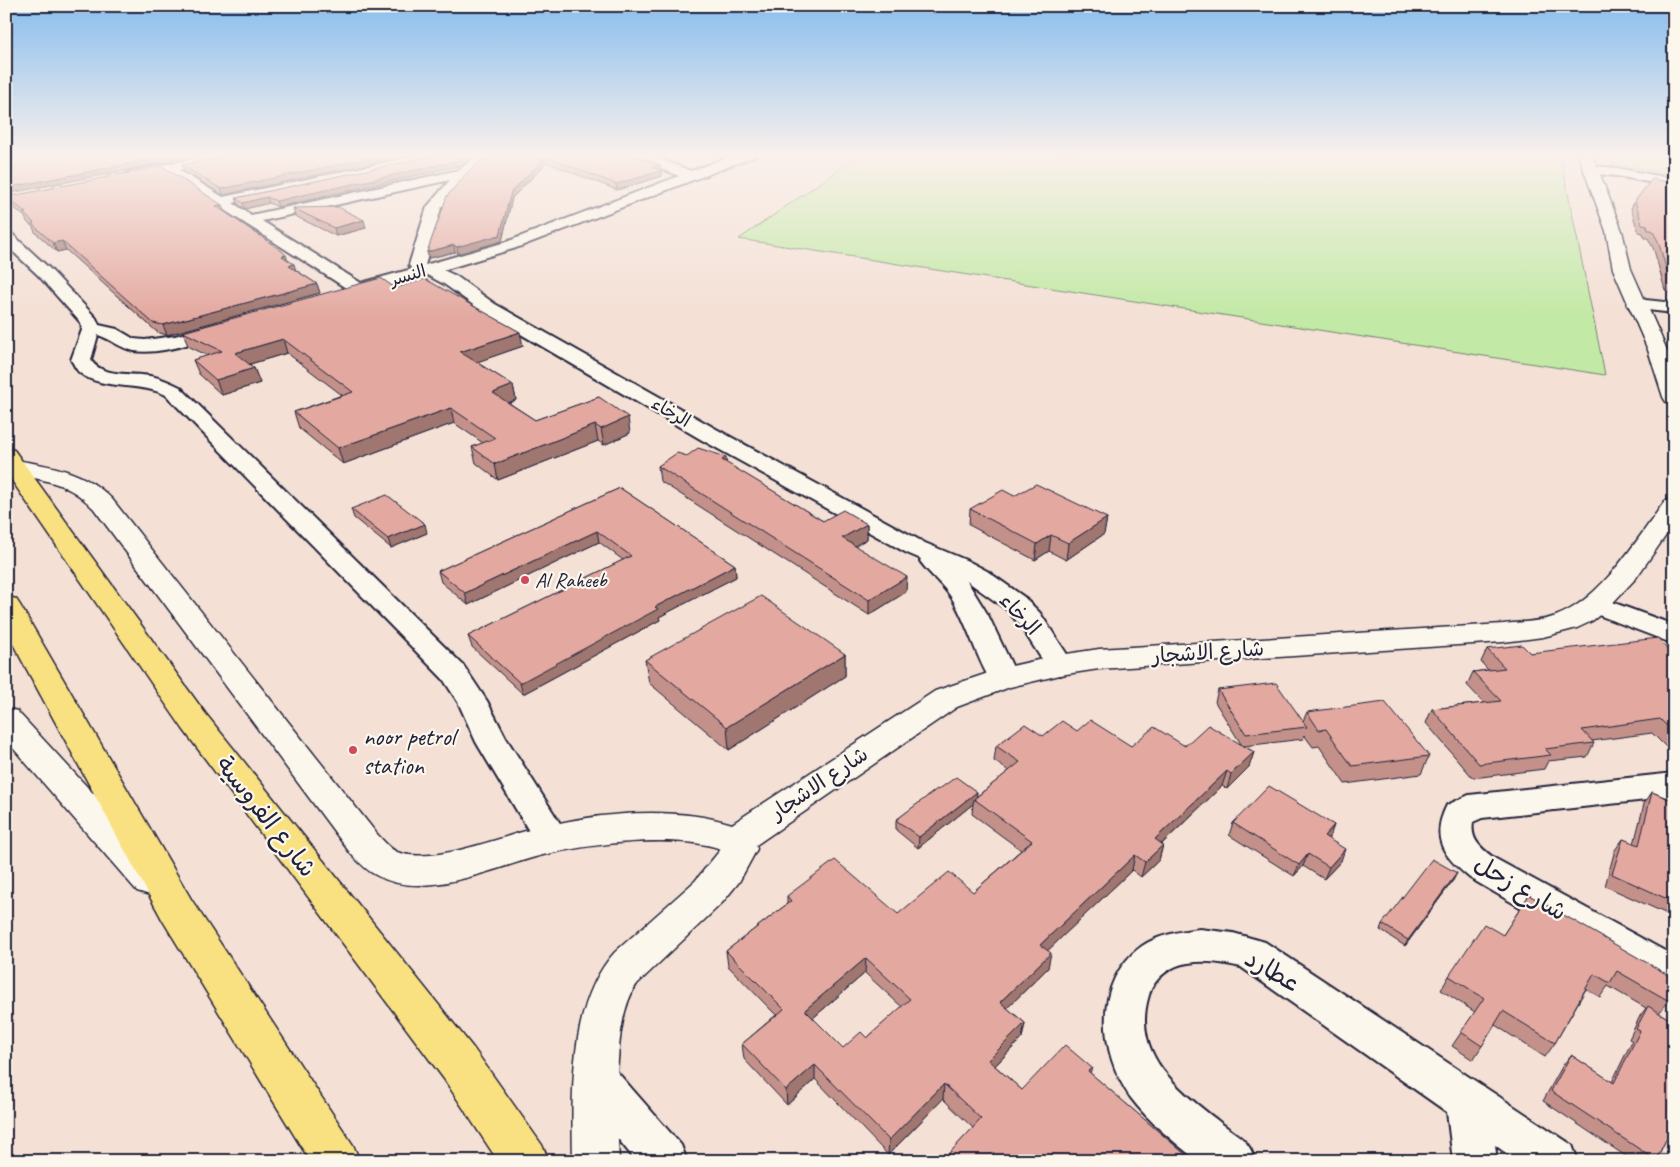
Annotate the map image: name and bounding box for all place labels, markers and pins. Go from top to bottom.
place label: Al Raheeb [535,567,609,593]
marker: Al Raheeb [519,574,531,586]
place label: noor petrol station [363,721,460,782]
marker: noor petrol station [347,744,359,756]

